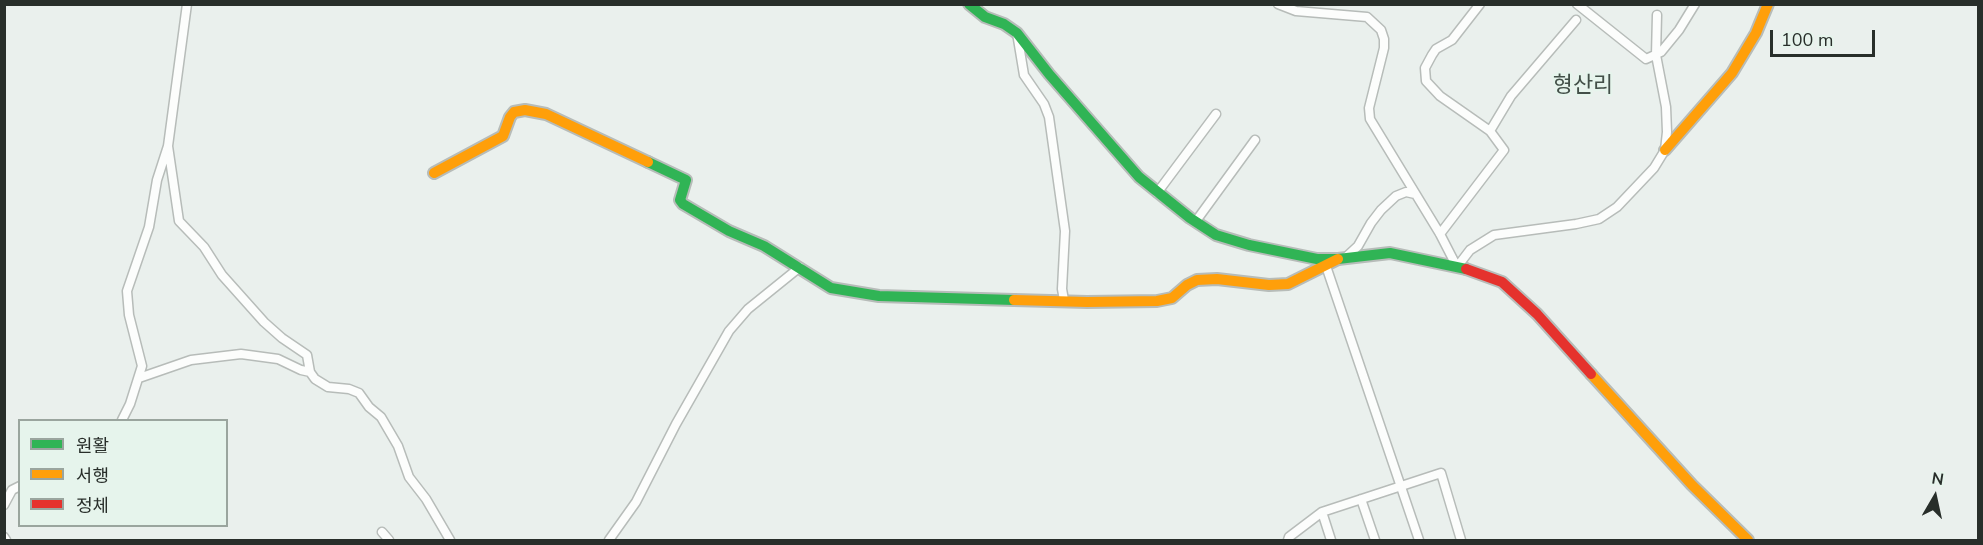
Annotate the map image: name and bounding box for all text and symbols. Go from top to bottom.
scale bar [1773,18,1878,56]
text: 100 m [1781,28,1833,52]
district label: 형산리 [1553,74,1613,100]
legend [18,419,228,527]
text: 원활 [76,434,109,458]
text: 서행 [76,464,109,488]
north arrow [1905,467,1965,527]
text: N [1930,467,1945,491]
text: 정체 [76,494,109,518]

